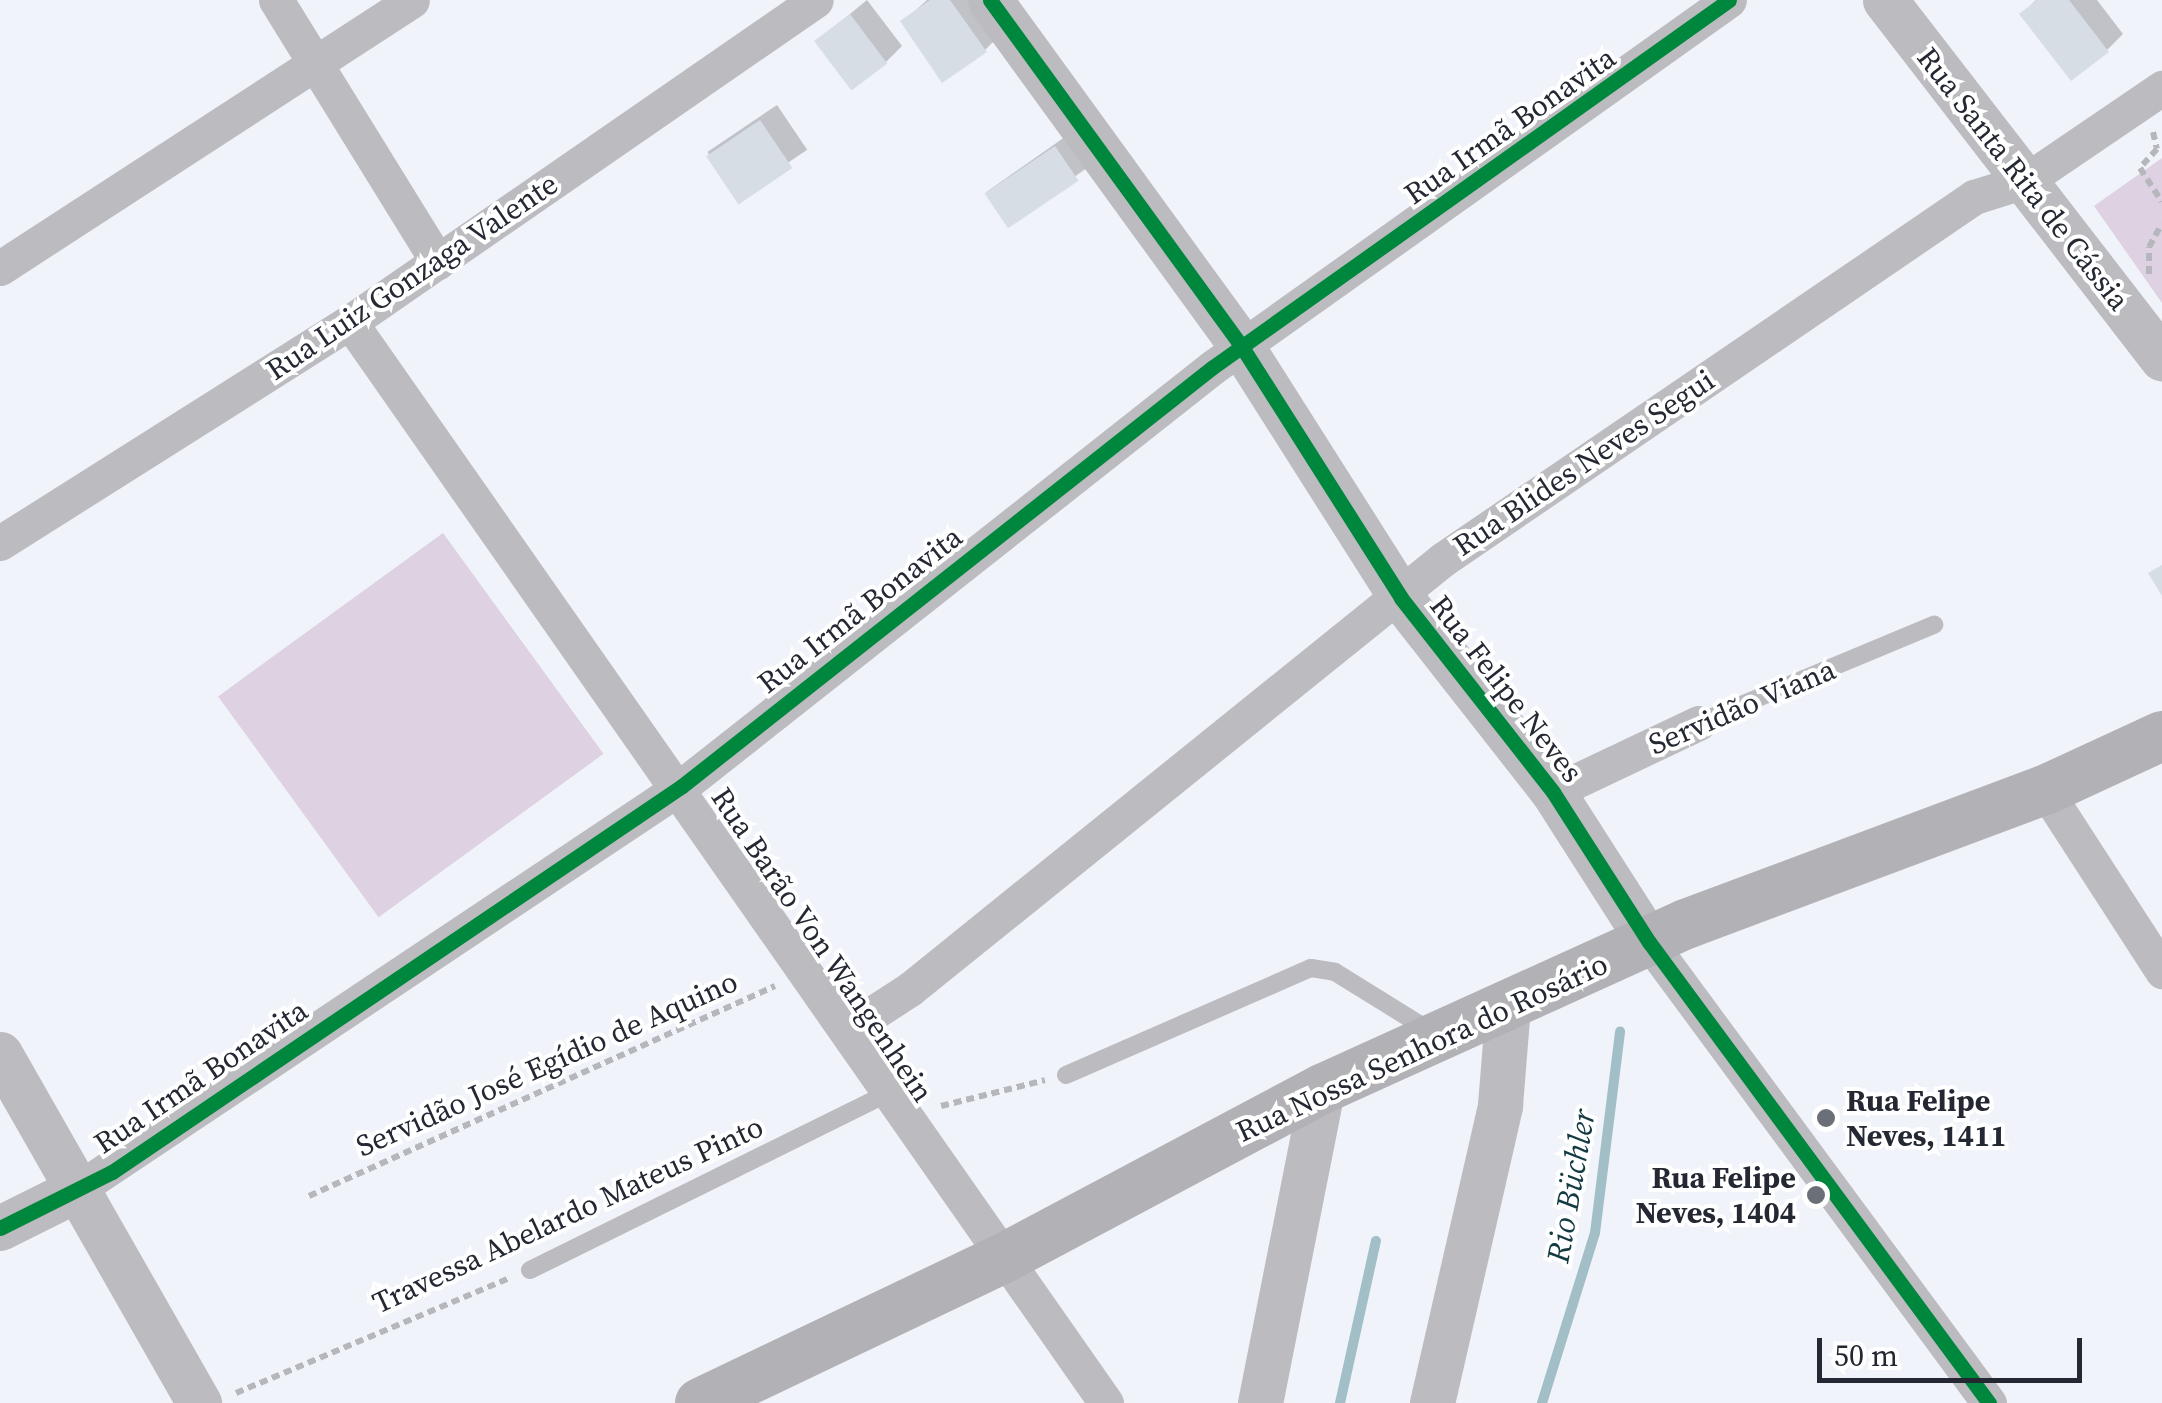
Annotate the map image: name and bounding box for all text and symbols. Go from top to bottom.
street label: Rua Irmã Bonavita [1398,40,1622,212]
street label: Rua Santa Rita de Cássia [1909,40,2137,318]
street label: Rua Luiz Gonzaga Valente [259,166,565,388]
street label: Rua Blides Neves Segui [1447,362,1721,564]
street label: Rua Irmã Bonavita [751,519,969,701]
street label: Rua Felipe Neves [1422,588,1590,790]
street label: Servidão Viana [1643,651,1841,763]
street label: Rua Barão Von Wangenhein [703,780,941,1110]
street label: Rua Nossa Senhora do Rosário [1231,946,1613,1150]
street label: Servidão José Egídio de Aquino [351,963,743,1165]
street label: Rua Irmã Bonavita [88,992,314,1162]
place label: Rua Felipe Neves, 1411 [1846,1083,2007,1154]
water label: Rio Büchler [1539,1106,1603,1266]
marker: Rua Felipe Neves, 1411 [1815,1107,1837,1129]
street label: Travessa Abelardo Mateus Pinto [367,1109,769,1321]
place label: Rua Felipe Neves, 1404 [1635,1160,1796,1230]
marker: Rua Felipe Neves, 1404 [1805,1184,1827,1206]
scale bar [1822,1318,2087,1380]
text: 50 m [1834,1335,1898,1376]

